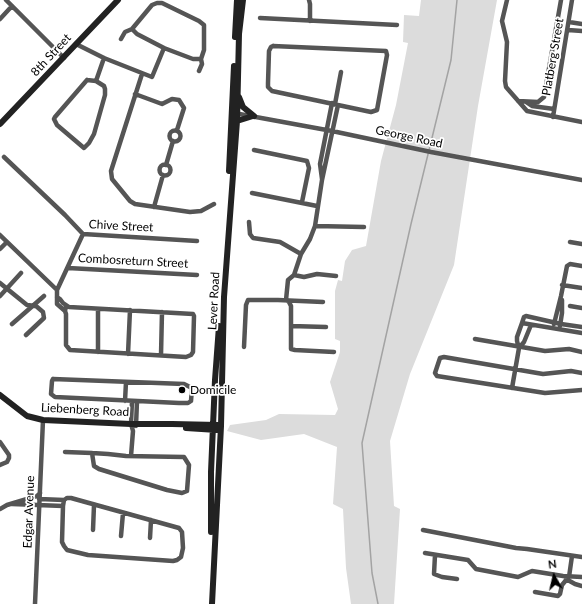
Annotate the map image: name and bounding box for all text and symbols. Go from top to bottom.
street label: Platberg Street [539,17,567,97]
street label: 8th Street [28,31,74,79]
street label: George Road [374,123,444,151]
street label: Chive Street [88,217,154,235]
street label: Combosreturn Street [77,251,189,271]
street label: Lever Road [205,271,223,331]
place label: Domicile [190,383,236,397]
marker: Domicile [177,385,187,395]
street label: Liebenberg Road [41,400,129,420]
street label: Edgar Avenue [21,475,37,549]
north arrow [534,556,574,596]
text: N [547,557,557,571]

